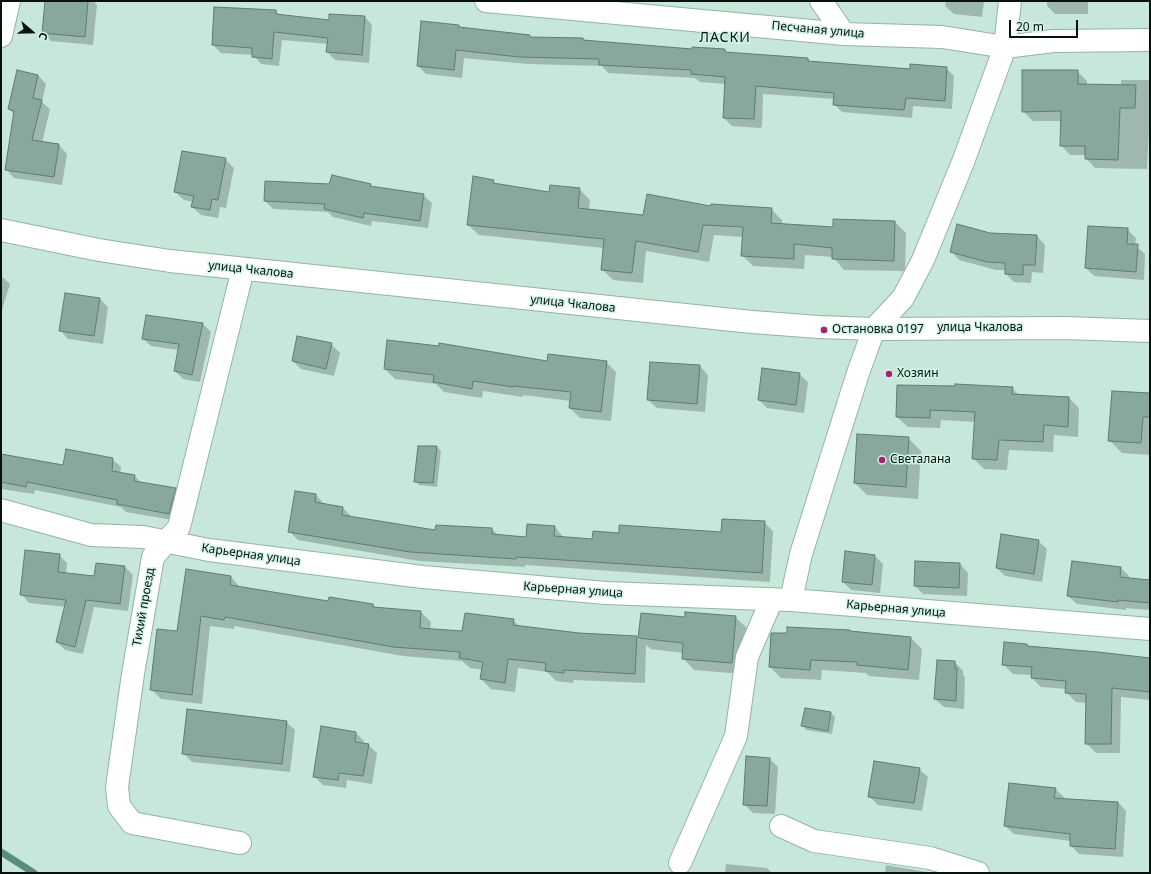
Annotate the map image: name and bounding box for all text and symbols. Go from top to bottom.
north arrow [12,12,52,52]
scale bar [1011,12,1080,38]
text: 20 m [1016,18,1044,35]
street label: Песчаная улица [771,19,865,41]
text: С [35,30,52,42]
district label: ЛАСКИ [699,30,751,46]
street label: улица Чкалова [208,258,294,282]
street label: улица Чкалова [530,292,616,316]
street label: улица Чкалова [937,321,1023,335]
place label: Остановка 0197 [832,323,924,337]
marker: Остановка 0197 [819,325,829,335]
place label: Хозяин [897,367,939,381]
marker: Хозяин [884,369,894,379]
place label: Светалана [890,453,951,467]
marker: Светалана [877,455,887,465]
street label: Карьерная улица [201,541,301,569]
street label: Тихий проезд [130,567,158,647]
street label: Карьерная улица [523,579,623,601]
street label: Карьерная улица [846,597,946,621]

